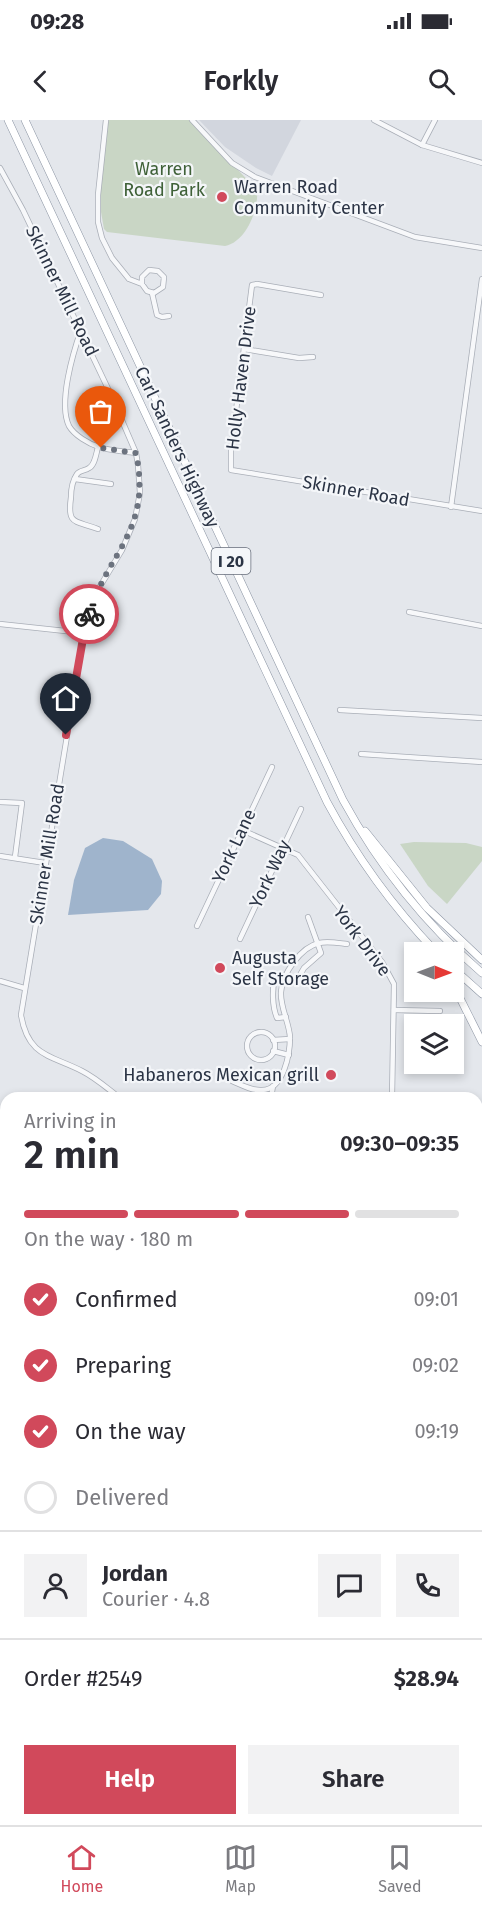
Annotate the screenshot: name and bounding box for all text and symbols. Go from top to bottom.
text: 09:28 [30,8,84,35]
icon: back [24,65,57,98]
text: Forkly [204,65,278,97]
icon: search [425,65,458,98]
park label: Warren Road Park [123,158,206,201]
place label: Warren Road Community Center [234,176,384,219]
marker: Warren Road Community Center [215,190,229,204]
street label: Skinner Mill Road [21,222,103,360]
street label: Holly Haven Drive [221,305,261,451]
street label: Carl Sanders Highway [130,363,224,531]
pin [75,386,126,448]
icon: bag [84,395,117,428]
street label: Skinner Road [301,471,411,511]
road number: I 20 [212,548,250,574]
courier [59,584,119,644]
icon: bike [73,598,106,631]
pin [40,673,91,735]
icon: home [49,682,82,715]
street label: Skinner Mill Road [25,782,69,926]
street label: York Lane [207,805,261,887]
street label: York Way [245,836,295,912]
street label: York Drive [328,901,396,981]
north arrow [404,942,464,1002]
map controls [404,942,464,1074]
place label: Augusta Self Storage [232,947,329,990]
marker: Augusta Self Storage [213,961,227,975]
button: layers [404,1014,464,1074]
place label: Habaneros Mexican grill [123,1064,319,1086]
marker: Habaneros Mexican grill [324,1068,338,1082]
text: Arriving in [24,1109,117,1133]
text: 09:30–09:35 [340,1130,459,1157]
text: 2 min [24,1132,120,1178]
text: On the way · 180 m [24,1227,193,1251]
icon: check [24,1283,57,1316]
text: Confirmed [75,1286,178,1313]
text: 09:01 [413,1287,459,1311]
icon: check [24,1349,57,1382]
text: Preparing [75,1352,171,1379]
text: 09:02 [412,1353,459,1377]
icon: check [24,1415,57,1448]
text: On the way [75,1418,186,1445]
text: 09:19 [414,1419,459,1443]
text: Delivered [75,1484,170,1511]
button: person [24,1554,87,1617]
button: chat [318,1554,381,1617]
button: phone [396,1554,459,1617]
text: Jordan [102,1560,168,1587]
text: Courier · 4.8 [102,1587,210,1611]
text: Order #2549 [24,1665,142,1692]
text: $28.94 [394,1665,459,1692]
button: Help [24,1745,236,1814]
button: Share [248,1745,459,1814]
tab: Home [61,1841,103,1896]
tab: Map [224,1841,257,1896]
tab: Saved [378,1841,421,1896]

